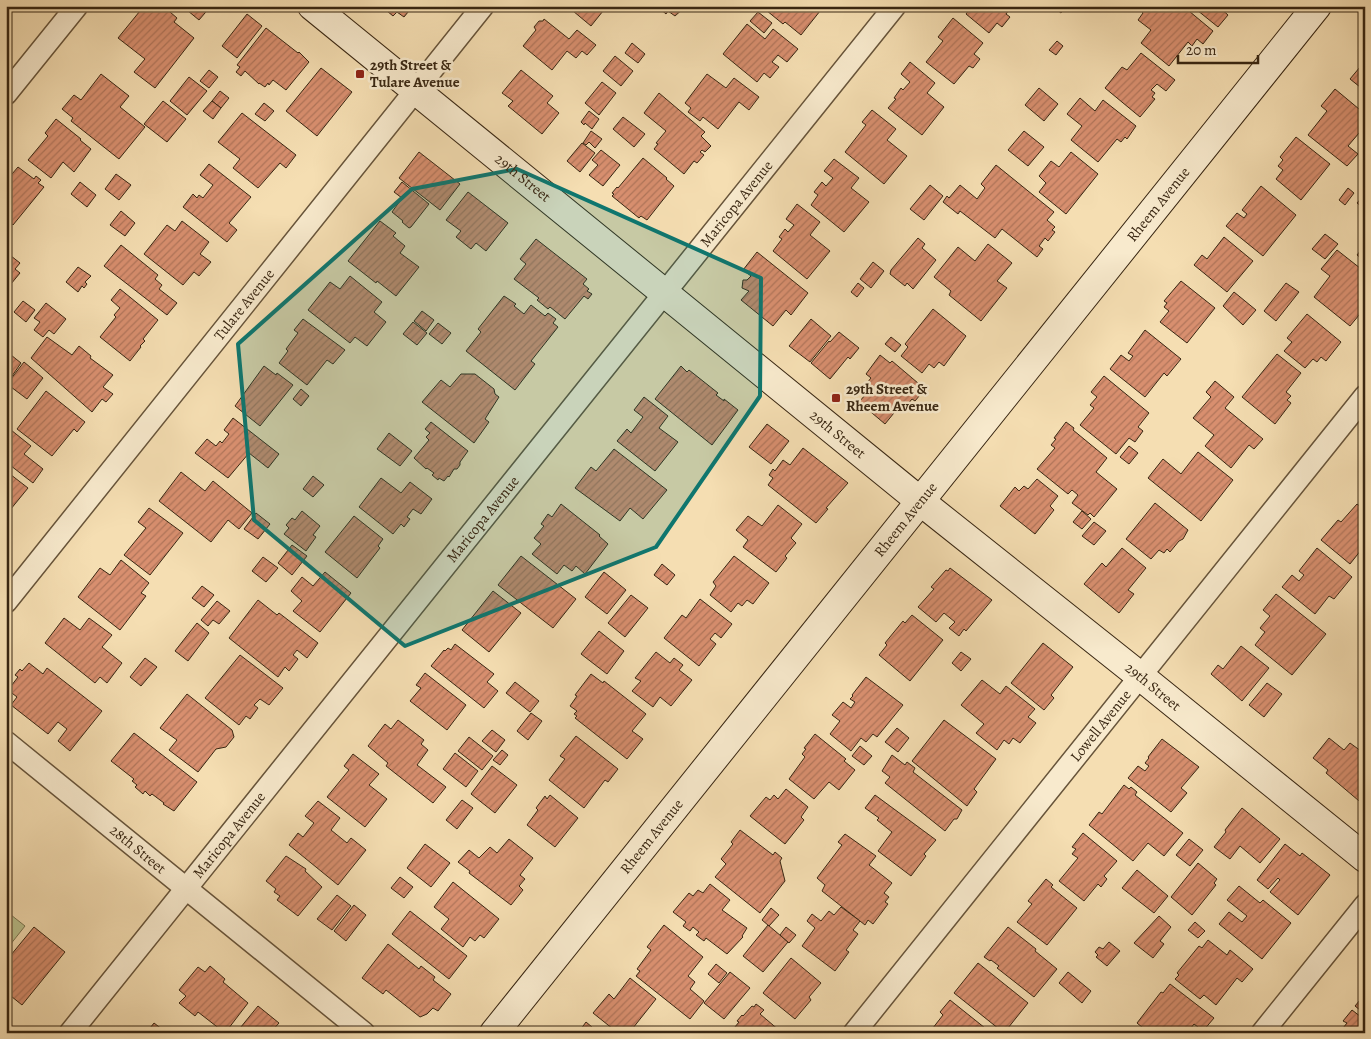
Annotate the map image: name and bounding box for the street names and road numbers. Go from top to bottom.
street label: 29th Street [491,149,555,207]
street label: Maricopa Avenue [695,156,777,251]
street label: Rheem Avenue [1122,162,1194,246]
street label: Tulare Avenue [209,264,279,345]
street label: 29th Street [806,405,870,463]
street label: Maricopa Avenue [442,472,524,567]
street label: Rheem Avenue [869,478,942,561]
street label: 29th Street [1121,658,1185,715]
street label: Lowell Avenue [1066,685,1136,766]
street label: Maricopa Avenue [188,787,270,882]
street label: Rheem Avenue [615,795,688,878]
street label: 28th Street [105,820,170,878]

